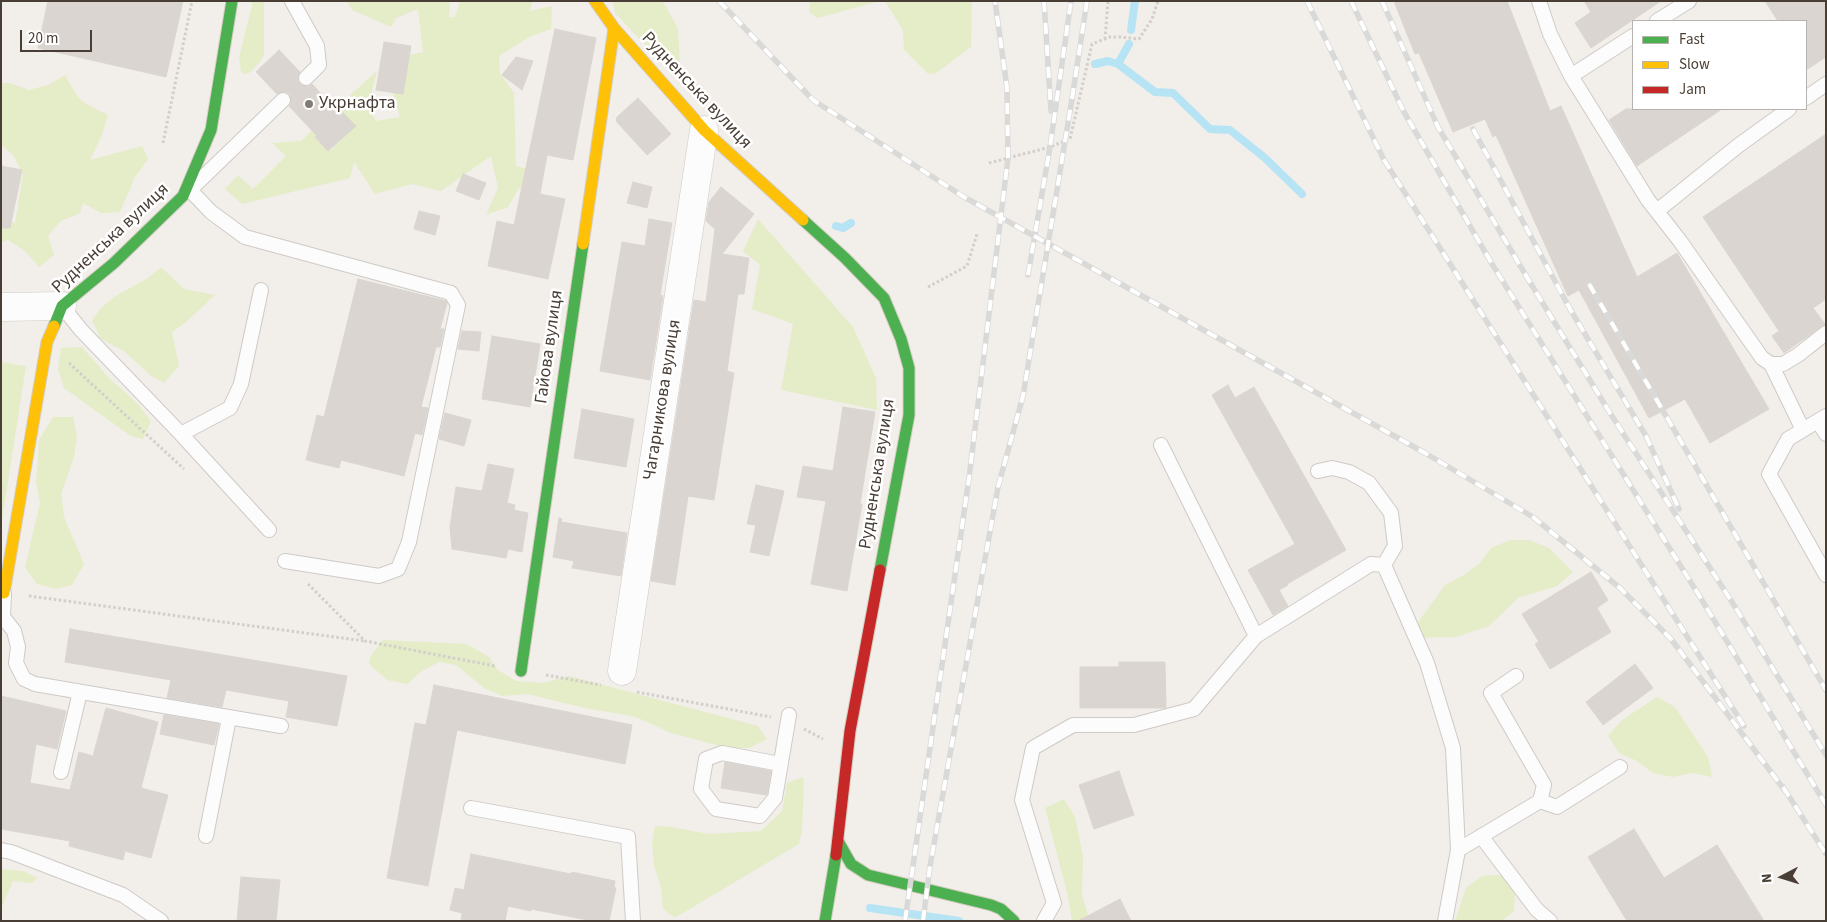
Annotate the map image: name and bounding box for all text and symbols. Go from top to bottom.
scale bar [22,20,95,52]
legend [1632,20,1807,110]
text: 20 m [28,28,58,49]
street label: Рудненська вулиця [636,28,756,154]
text: Fast [1679,29,1705,50]
text: Slow [1679,54,1710,75]
text: Jam [1679,79,1706,100]
place label: Укрнафта [319,93,396,115]
marker: Укрнафта [303,98,315,110]
street label: Рудненська вулиця [48,179,174,299]
street label: Гайова вулиця [531,289,569,405]
street label: Чагарникова вулиця [640,318,686,482]
street label: Рудненська вулиця [855,397,901,551]
north arrow [1757,852,1807,902]
text: N [1757,873,1777,884]

